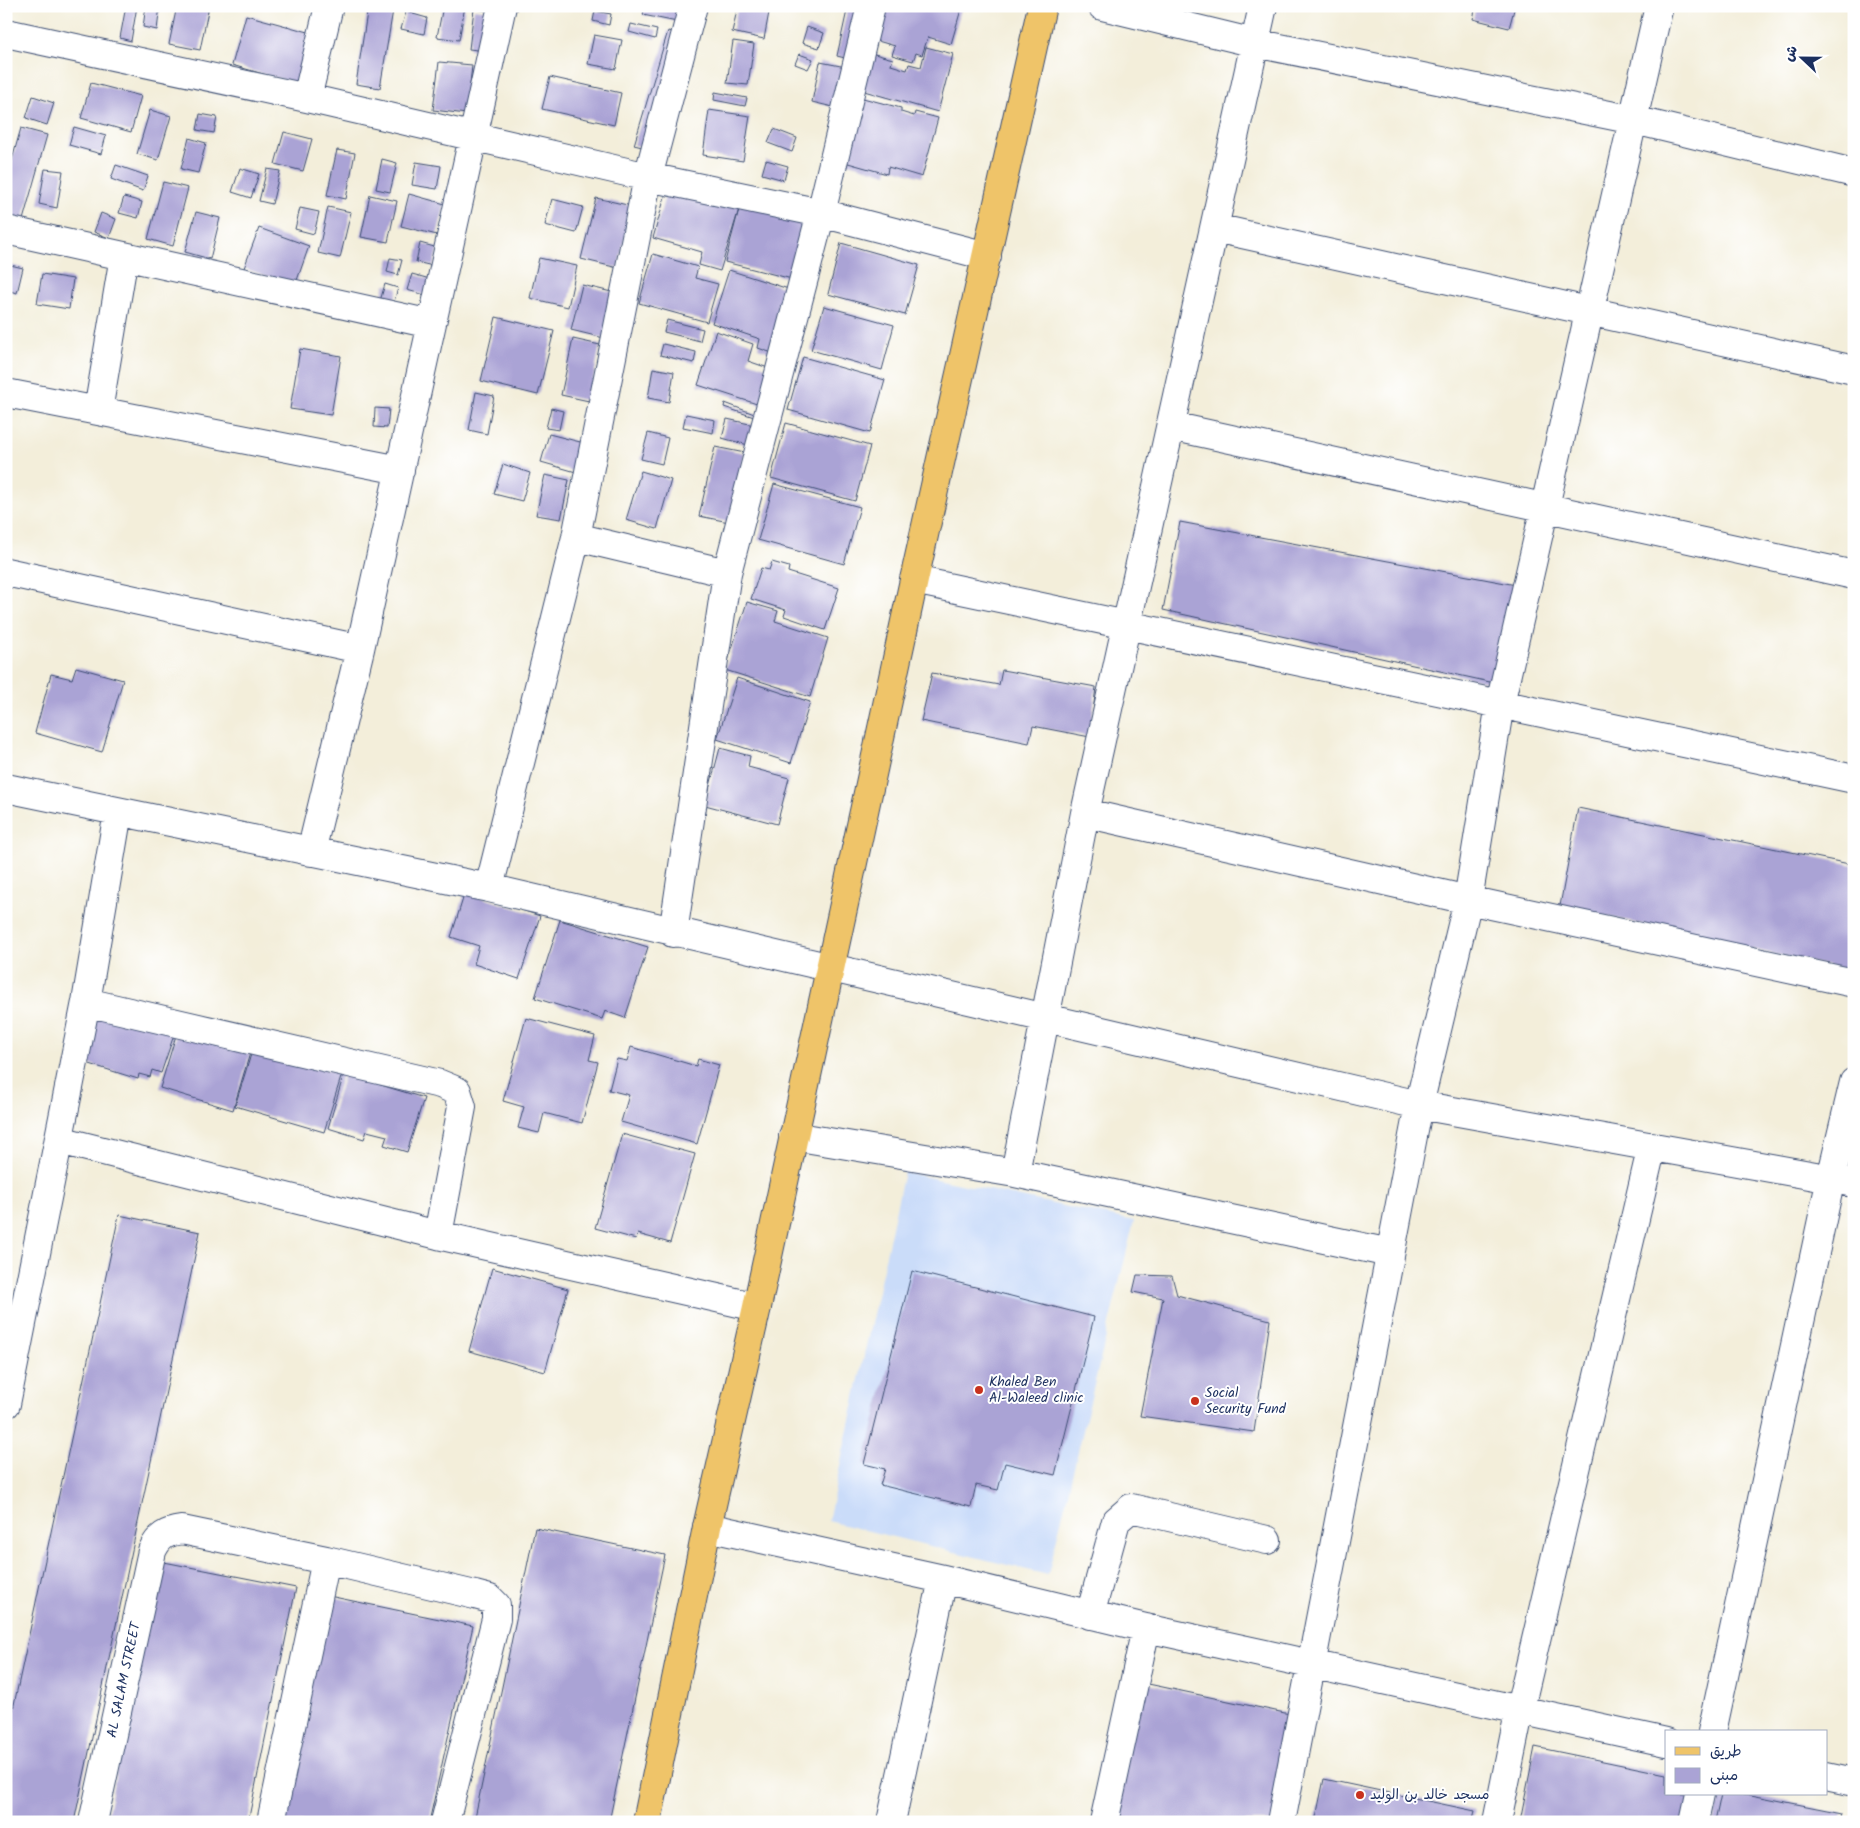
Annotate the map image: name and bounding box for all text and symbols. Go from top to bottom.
north arrow [1778,32,1828,82]
text: ش [1778,42,1804,65]
place label: Khaled Ben Al-Waleed clinic [989,1371,1084,1409]
place label: Social Security Fund [1205,1382,1287,1420]
marker: Khaled Ben Al-Waleed clinic [973,1384,985,1396]
marker: Social Security Fund [1189,1395,1201,1407]
street label: AL SALAM STREET [101,1619,147,1740]
legend [1665,1730,1828,1796]
text: طريق [1710,1740,1742,1764]
text: مبنى [1710,1764,1738,1788]
place label: مسجد خالد بن الوليد [1370,1784,1489,1806]
marker: مسجد خالد بن الوليد [1354,1789,1366,1801]

